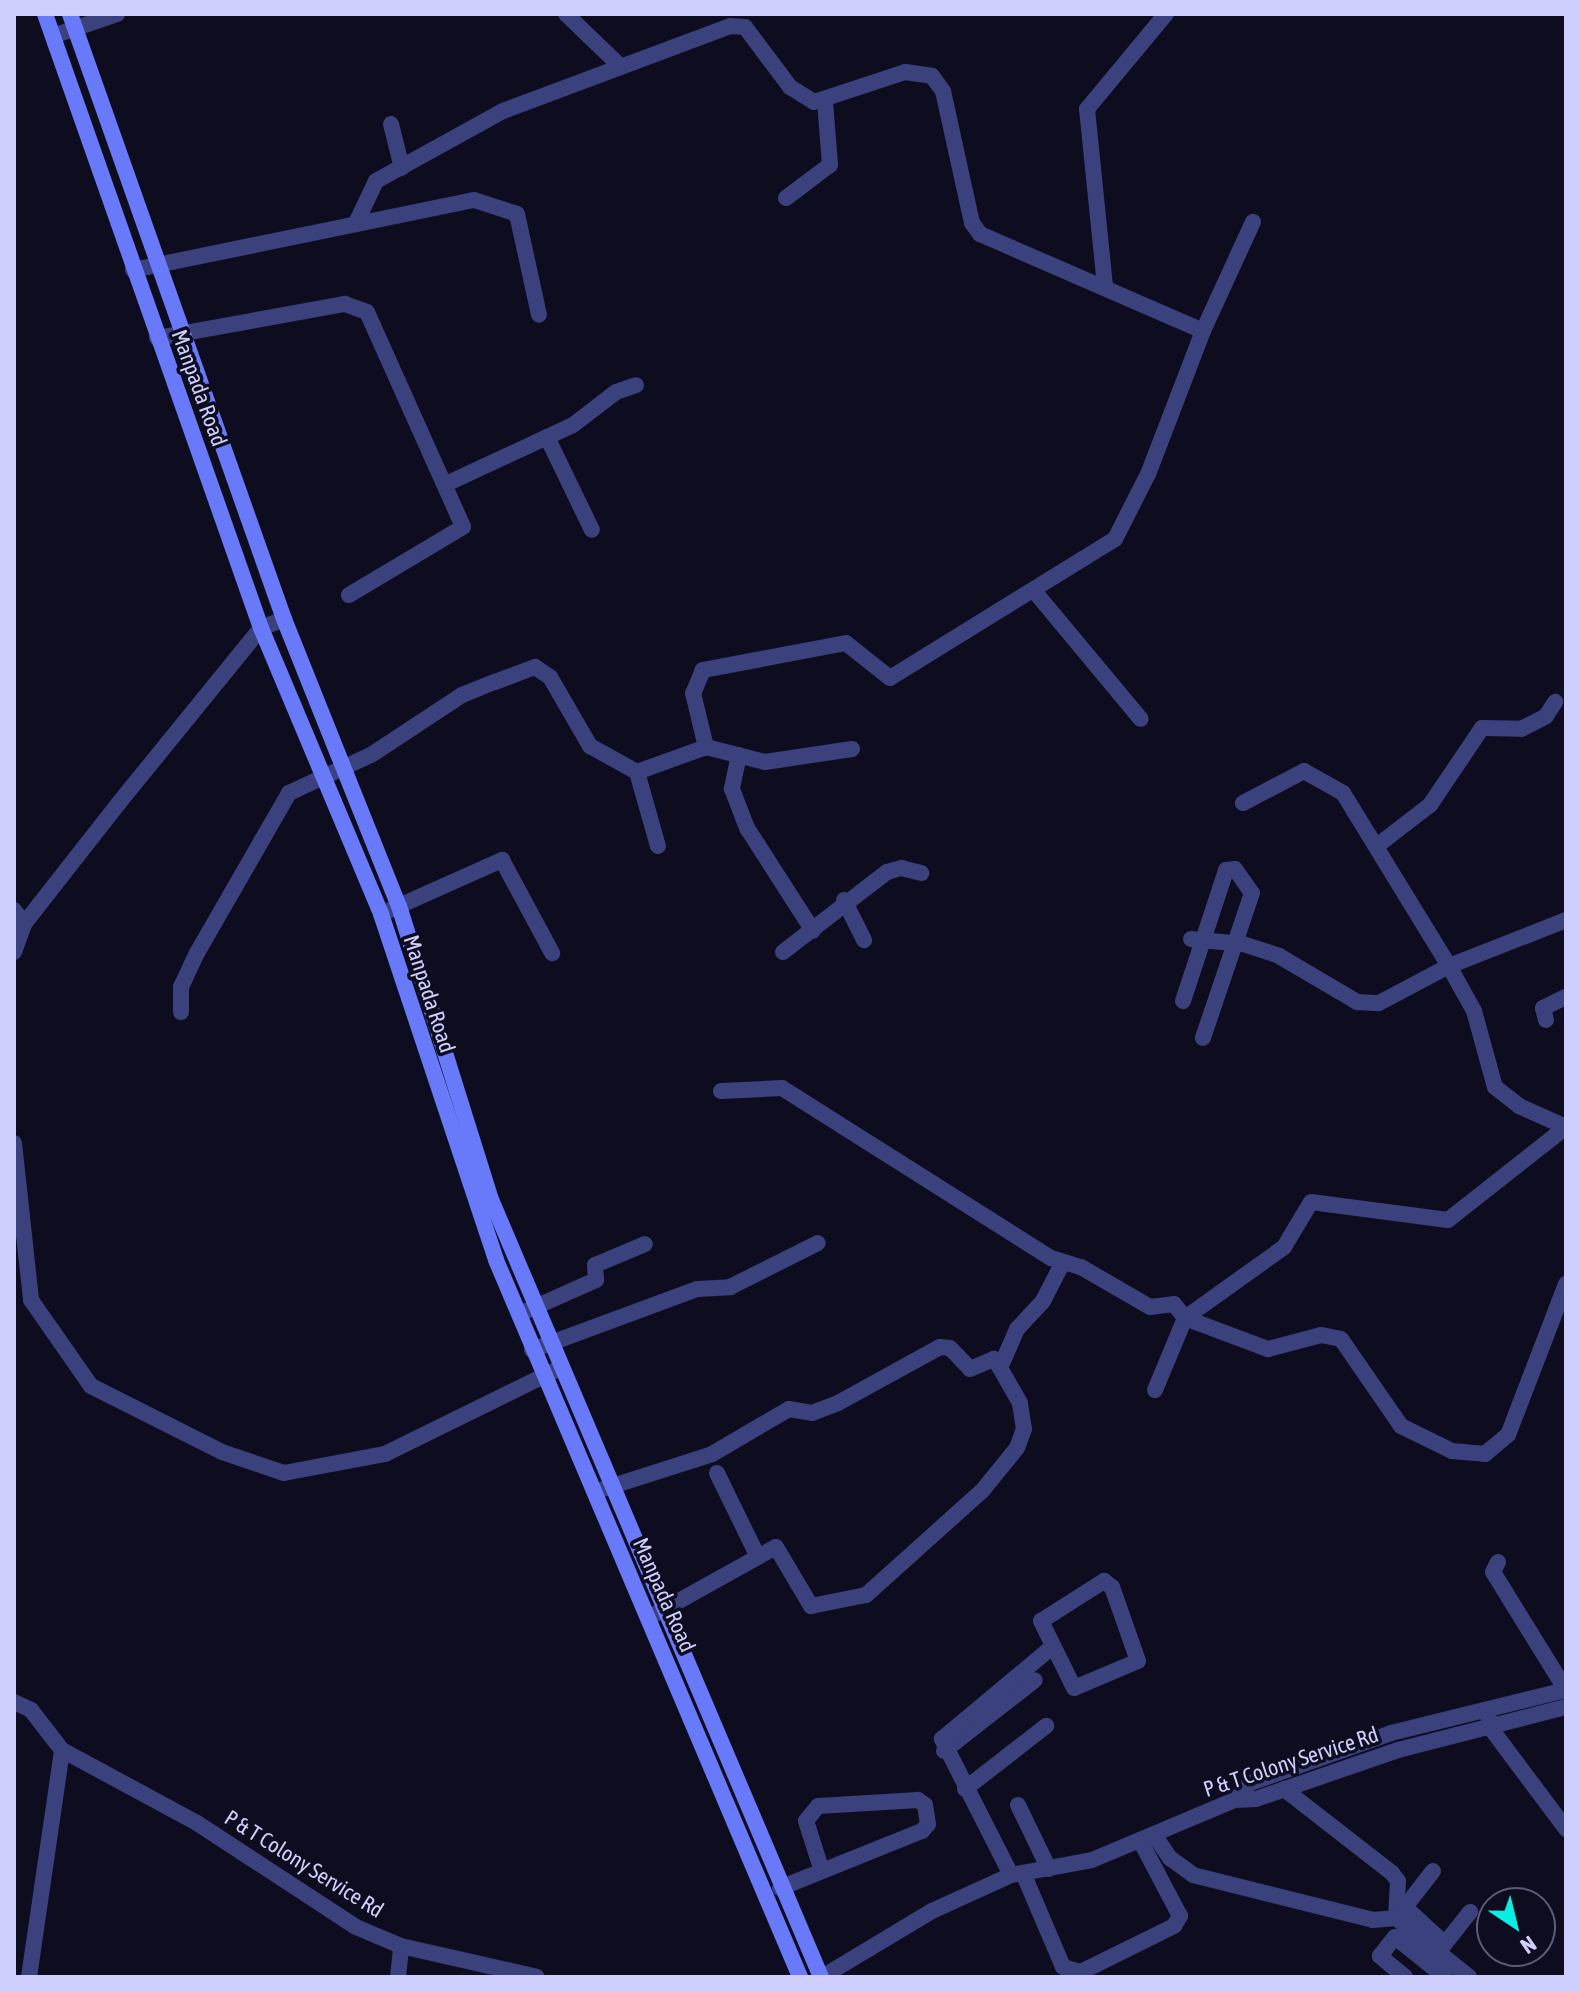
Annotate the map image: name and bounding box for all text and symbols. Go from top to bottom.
street label: Manpada Road [166,326,232,450]
street label: Manpada Road [398,932,460,1056]
street label: Manpada Road [627,1534,701,1656]
street label: P & T Colony Service Rd [1200,1721,1382,1803]
street label: P & T Colony Service Rd [220,1805,388,1923]
north arrow [1476,1887,1556,1967]
text: N [1516,1931,1541,1959]

